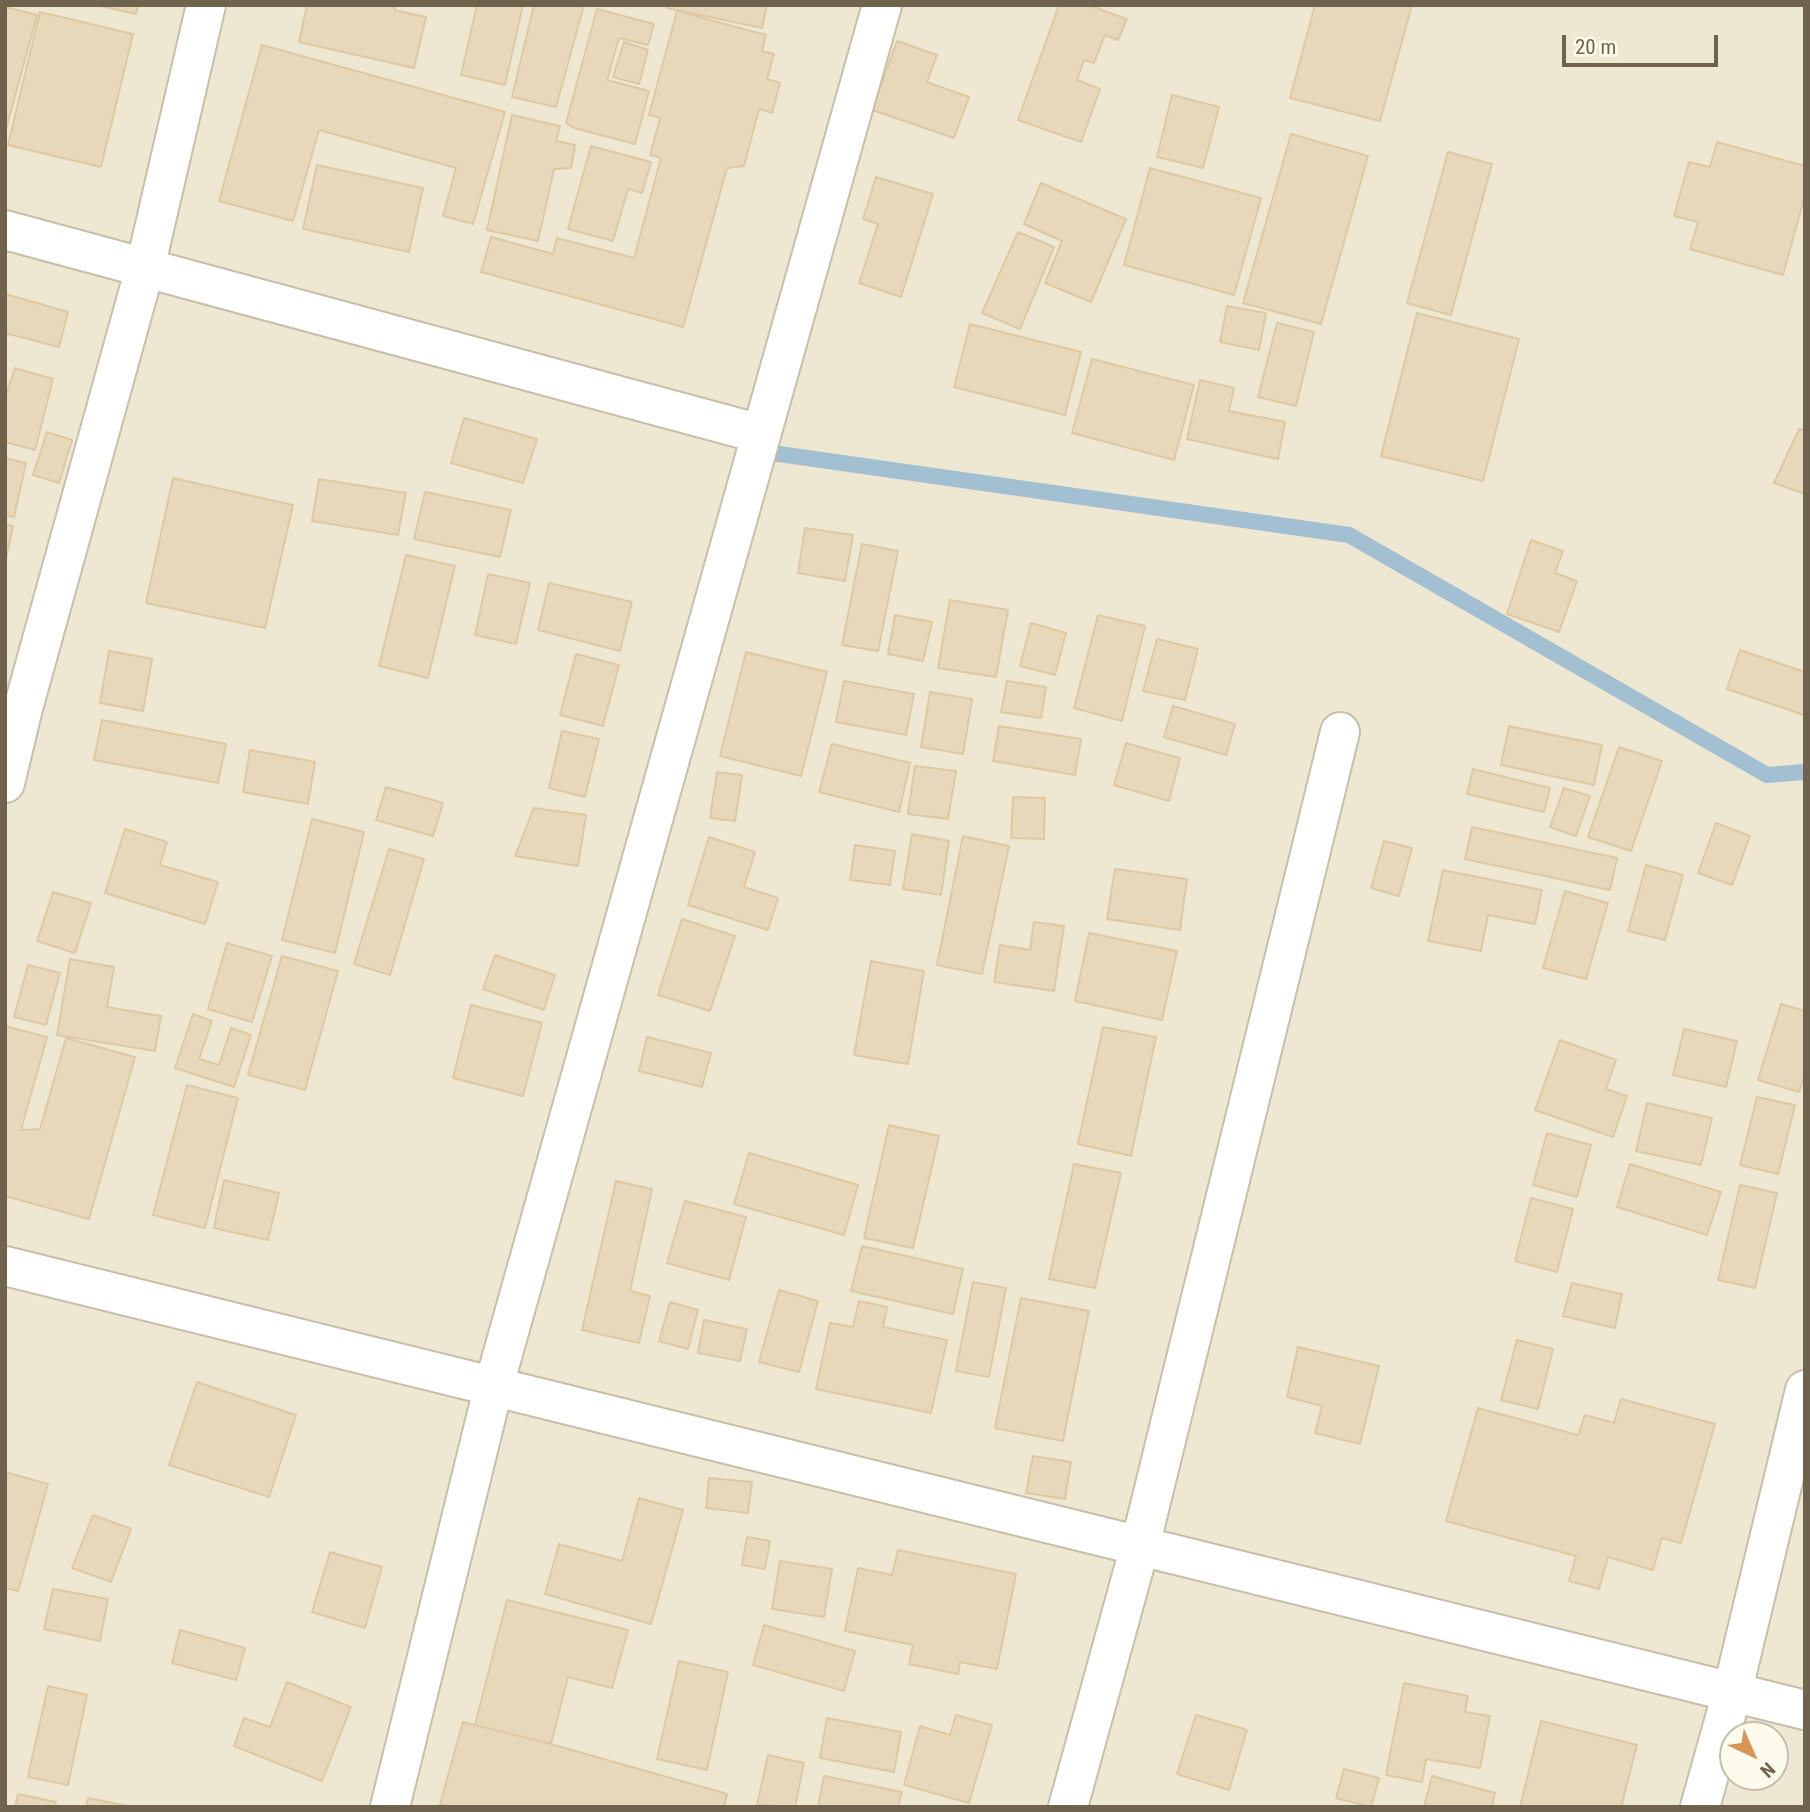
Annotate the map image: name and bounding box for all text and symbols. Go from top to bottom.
scale bar [1565,21,1721,65]
text: 20 m [1575,35,1616,59]
north arrow [1719,1721,1789,1791]
text: N [1755,1758,1780,1782]

